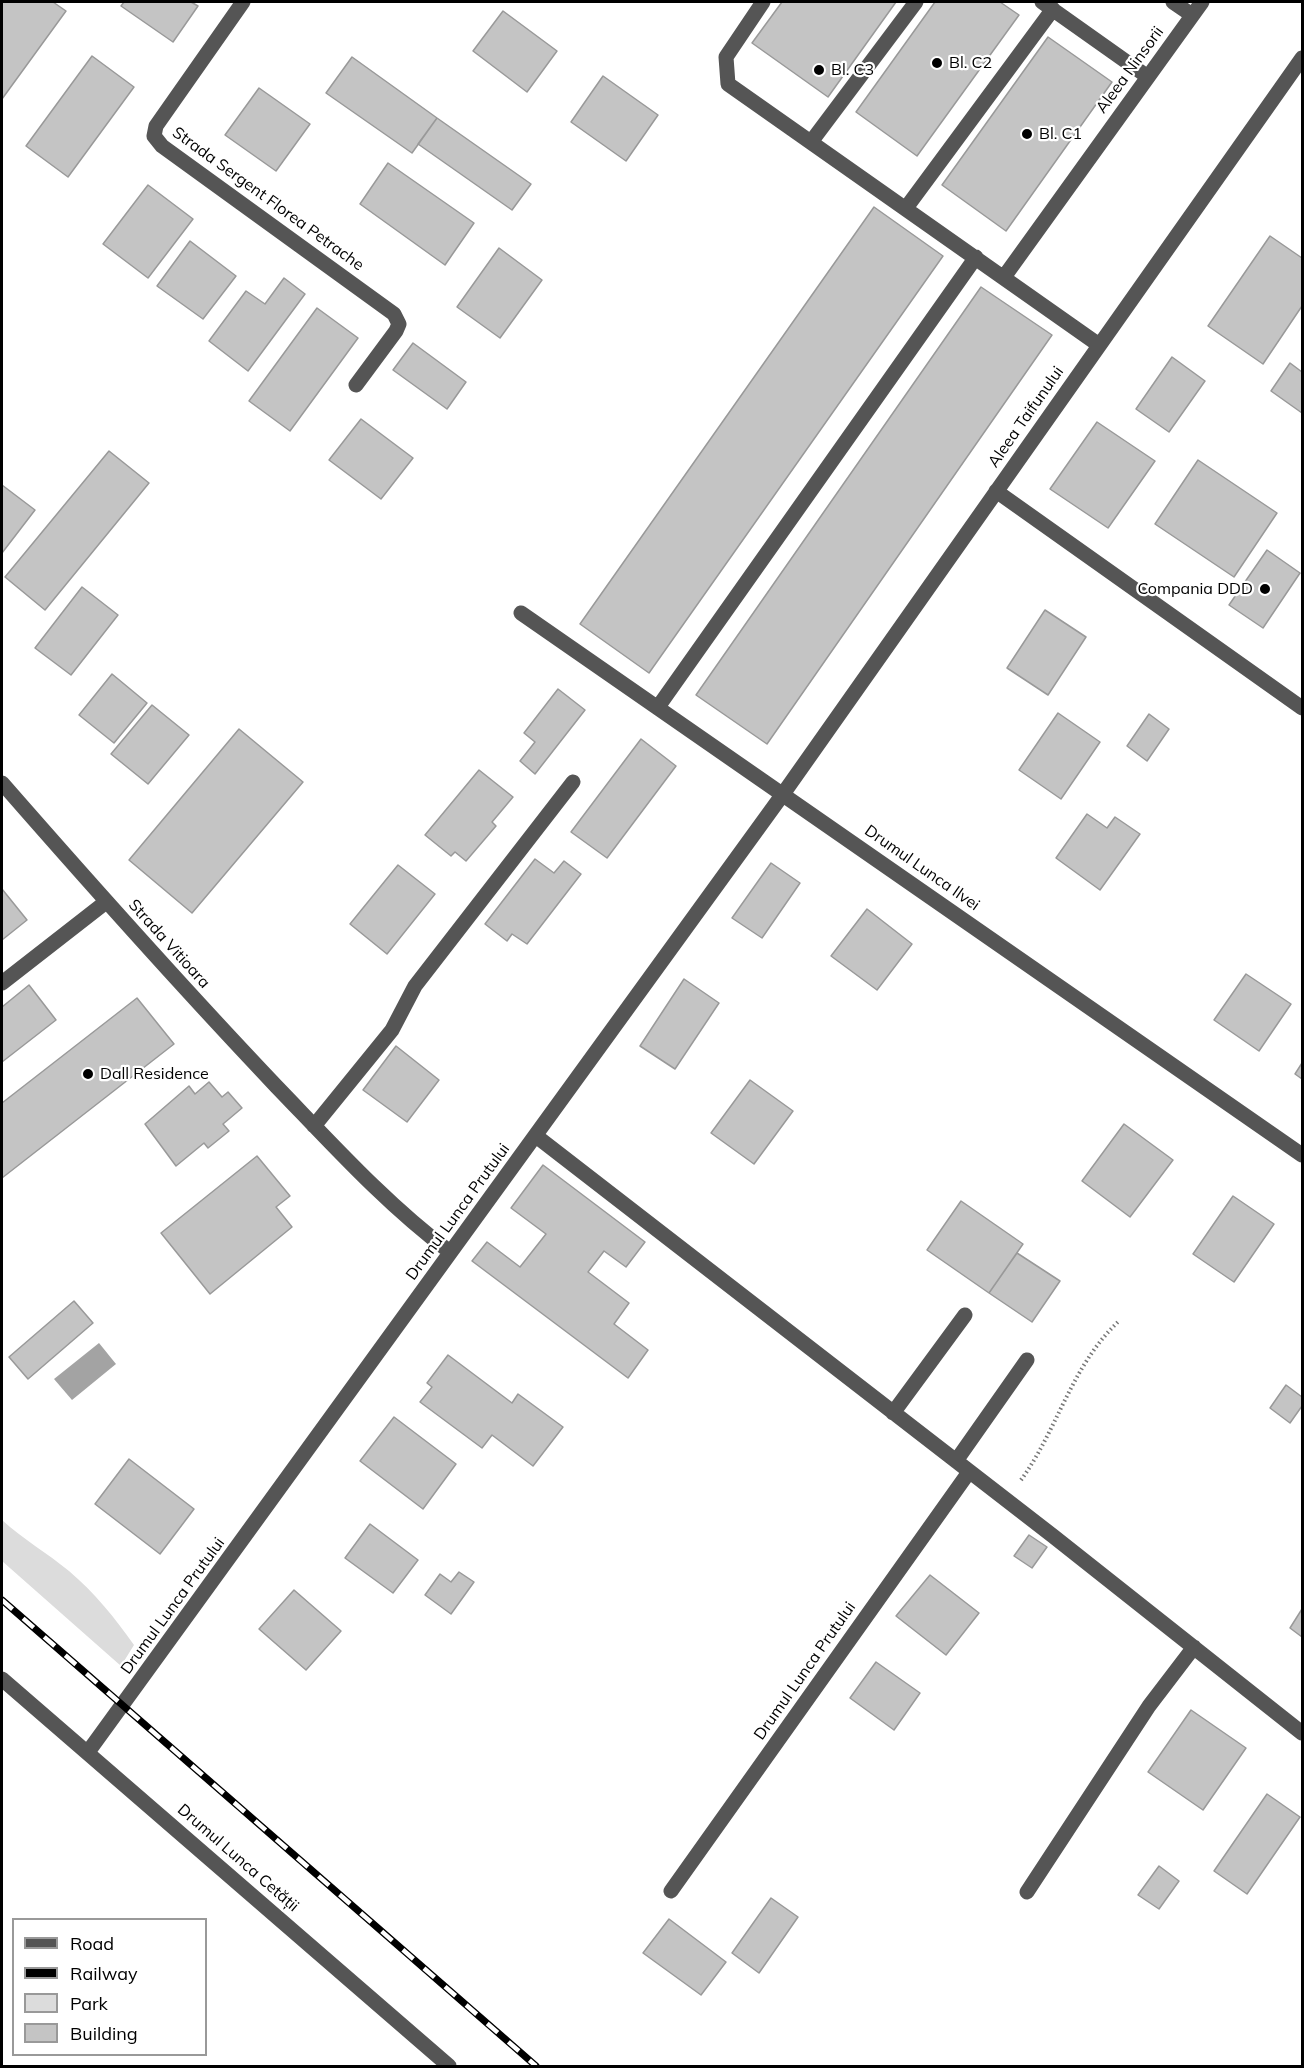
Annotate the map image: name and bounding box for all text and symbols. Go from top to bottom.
street label: Aleea Ninsorii [1092,23,1168,117]
place label: Bl. C2 [949,53,992,73]
marker: Bl. C2 [930,56,944,70]
place label: Bl. C3 [831,60,874,80]
marker: Bl. C3 [812,63,826,77]
street label: Strada Sergent Florea Petrache [169,123,367,275]
place label: Bl. C1 [1039,124,1082,144]
marker: Bl. C1 [1020,127,1034,141]
street label: Aleea Taifunului [984,363,1068,471]
place label: Compania DDD [1137,579,1253,599]
marker: Compania DDD [1258,582,1272,596]
street label: Drumul Lunca Ilvei [861,821,983,915]
street label: Strada Vitioara [124,896,214,992]
place label: Dall Residence [100,1064,209,1084]
marker: Dall Residence [81,1067,95,1081]
street label: Drumul Lunca Prutului [402,1140,514,1284]
street label: Drumul Lunca Prutului [117,1534,229,1678]
street label: Drumul Lunca Prutului [750,1598,860,1744]
street label: Drumul Lunca Cetății [173,1800,303,1916]
legend [12,1918,207,2056]
text: Road [70,1932,114,1955]
text: Railway [70,1962,138,1985]
text: Park [70,1992,108,2015]
text: Building [70,2022,138,2045]

